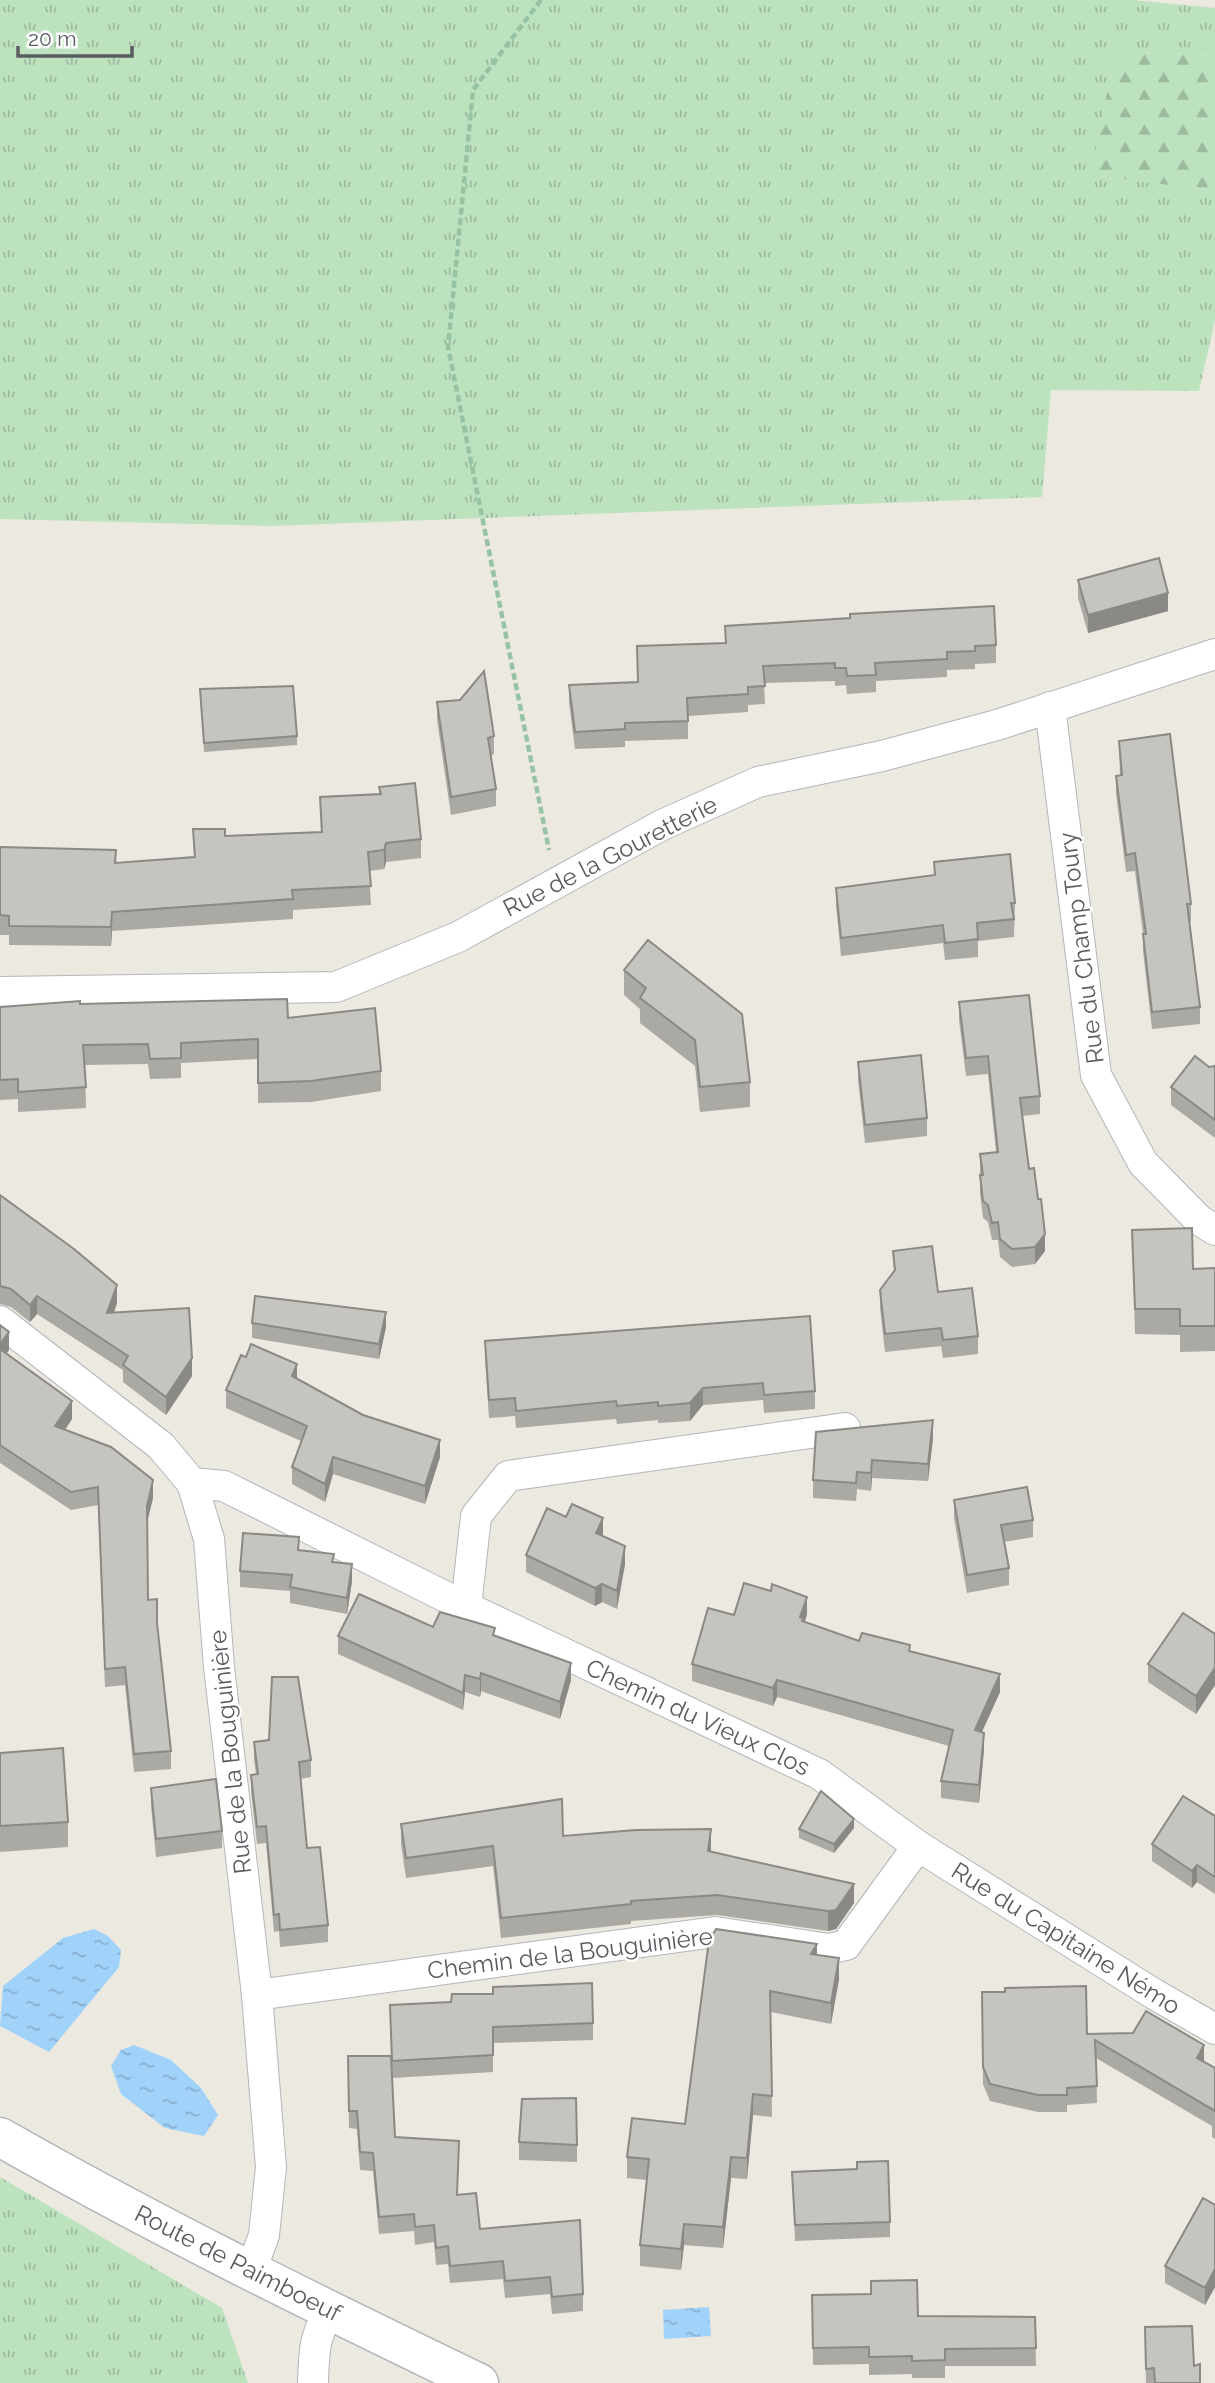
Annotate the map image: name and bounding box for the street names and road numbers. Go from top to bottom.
street label: Rue de la Gouretterie [498,789,722,923]
street label: Rue du Champ Toury [1052,831,1110,1065]
street label: Rue de la Bouguinière [203,1629,257,1875]
street label: Chemin du Vieux Clos [582,1652,814,1782]
street label: Rue du Capitaine Némo [946,1856,1186,2020]
street label: Chemin de la Bouguinière [426,1921,714,1985]
street label: Route de Paimboeuf [130,2198,347,2328]

